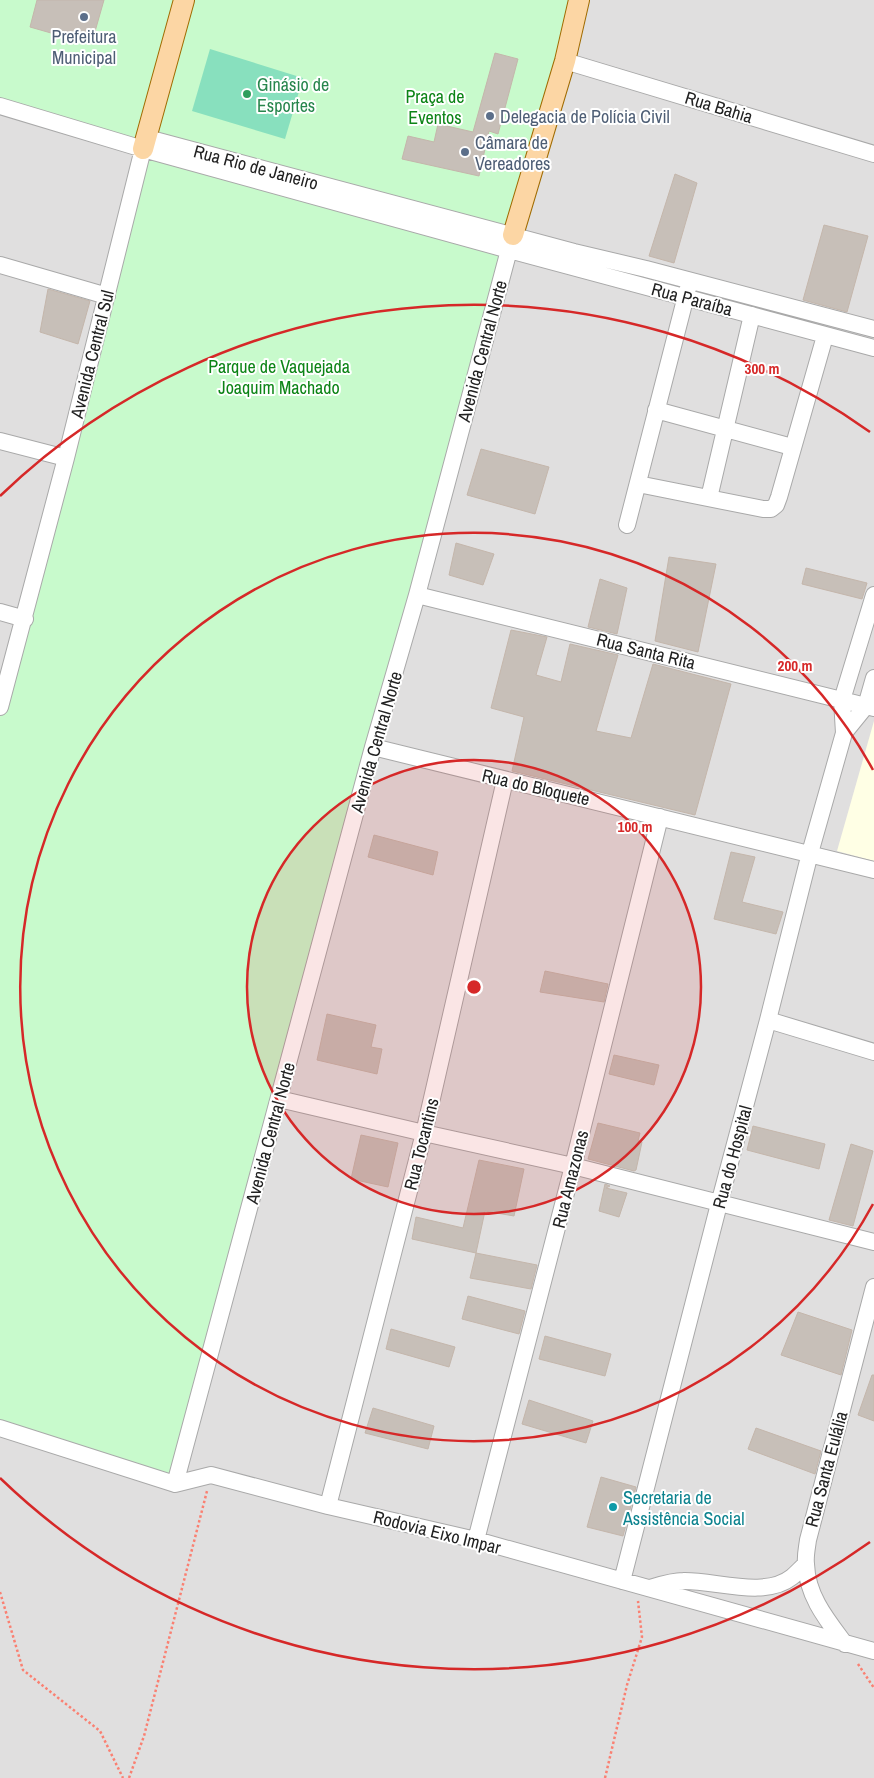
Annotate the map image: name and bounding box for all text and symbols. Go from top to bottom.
marker: Prefeitura Municipal [78,11,90,23]
place label: Prefeitura Municipal [52,24,116,70]
place label: Ginásio de Esportes [257,72,329,118]
park label: Praça de Eventos [405,84,465,130]
street label: Rua Bahia [682,85,756,129]
marker: Ginásio de Esportes [241,88,253,100]
place label: Delegacia de Polícia Civil [500,104,670,129]
marker: Delegacia de Polícia Civil [484,110,496,122]
place label: Câmara de Vereadores [475,130,551,176]
street label: Rua Rio de Janeiro [191,138,321,196]
marker: Câmara de Vereadores [459,146,471,158]
street label: Rua Paraíba [649,276,735,322]
street label: Avenida Central Norte [451,277,513,426]
street label: Avenida Central Sul [64,287,120,422]
park label: Parque de Vaquejada Joaquim Machado [208,354,350,400]
text: 300 m [745,358,779,379]
street label: Rua Santa Rita [594,627,698,675]
text: 200 m [778,655,812,676]
street label: Avenida Central Norte [344,668,408,816]
street label: Rua do Bloquete [480,762,592,812]
text: 100 m [618,816,652,837]
centre of rings [465,978,483,996]
street label: Avenida Central Norte [239,1059,301,1208]
street label: Rua Tocantins [397,1095,445,1193]
street label: Rua do Hospital [706,1103,758,1211]
street label: Rua Amazonas [546,1127,594,1231]
street label: Rua Santa Eulália [799,1408,853,1530]
place label: Secretaria de Assistência Social [622,1485,744,1531]
marker: Secretaria de Assistência Social [607,1501,619,1513]
street label: Rodovia Eixo Impar [371,1504,503,1560]

